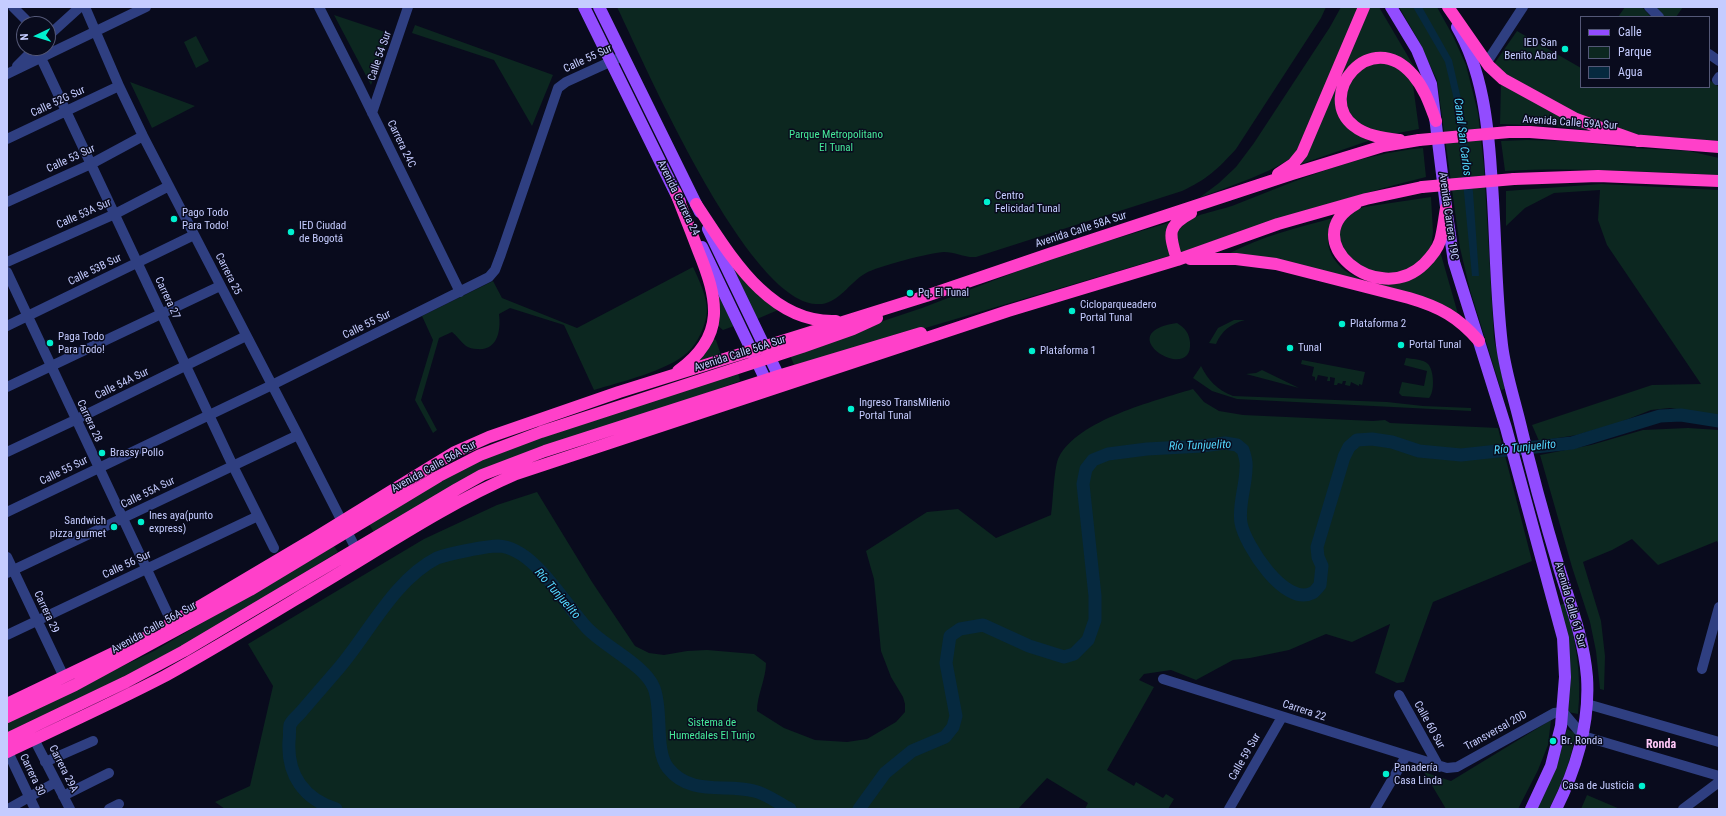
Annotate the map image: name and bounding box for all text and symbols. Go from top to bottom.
north arrow [16,16,56,56]
legend [1580,16,1710,88]
text: Calle [1618,25,1642,39]
street label: Calle 54 Sur [365,29,395,83]
text: N [18,33,31,41]
place label: IED San Benito Abad [1504,36,1557,62]
street label: Calle 55 Sur [562,42,614,76]
marker: IED San Benito Abad [1560,44,1570,54]
text: Parque [1618,45,1651,59]
text: Agua [1618,65,1642,79]
street label: Calle 52G Sur [29,84,87,120]
water label: Canal San Carlos [1450,97,1474,177]
street label: Avenida Calle 59A Sur [1522,113,1618,133]
street label: Carrera 24C [384,118,418,170]
park label: Parque Metropolitano El Tunal [789,128,883,154]
street label: Calle 53 Sur [45,142,97,176]
street label: Avenida Carrera 24 [654,158,702,238]
street label: Avenida Carrera 19C [1435,171,1461,261]
place label: Centro Felicidad Tunal [995,189,1060,215]
street label: Calle 53A Sur [55,196,113,232]
marker: Centro Felicidad Tunal [982,197,992,207]
place label: Pago Todo Para Todo! [182,206,229,232]
street label: Avenida Calle 58A Sur [1034,209,1128,251]
marker: Pago Todo Para Todo! [169,214,179,224]
place label: IED Ciudad de Bogotá [299,219,346,245]
marker: IED Ciudad de Bogotá [286,227,296,237]
street label: Calle 53B Sur [66,251,124,289]
street label: Carrera 25 [212,251,244,297]
street label: Carrera 27 [151,275,183,321]
place label: Pq. El Tunal [918,286,969,300]
marker: Pq. El Tunal [905,288,915,298]
place label: Cicloparqueadero Portal Tunal [1080,298,1156,324]
marker: Cicloparqueadero Portal Tunal [1067,306,1077,316]
street label: Calle 55 Sur [341,308,393,342]
place label: Plataforma 2 [1350,317,1406,331]
marker: Plataforma 2 [1337,319,1347,329]
place label: Paga Todo Para Todo! [58,330,105,356]
street label: Avenida Calle 56A Sur [693,333,787,375]
marker: Paga Todo Para Todo! [45,338,55,348]
place label: Portal Tunal [1409,338,1461,352]
marker: Portal Tunal [1396,340,1406,350]
place label: Tunal [1298,341,1322,355]
marker: Tunal [1285,343,1295,353]
place label: Plataforma 1 [1040,344,1096,358]
marker: Plataforma 1 [1027,346,1037,356]
street label: Calle 54A Sur [93,365,151,403]
place label: Ingreso TransMilenio Portal Tunal [859,396,950,422]
street label: Carrera 28 [73,398,105,444]
marker: Ingreso TransMilenio Portal Tunal [846,404,856,414]
street label: Avenida Calle 56A Sur [389,438,479,496]
water label: Río Tunjuelito [1169,438,1231,454]
water label: Río Tunjuelito [1493,438,1557,458]
place label: Brassy Pollo [110,446,164,460]
marker: Brassy Pollo [97,448,107,458]
street label: Calle 55 Sur [38,454,90,488]
street label: Calle 55A Sur [119,474,177,512]
place label: Ines aya(punto express) [149,509,213,535]
place label: Sandwich pizza gurmet [50,514,106,540]
marker: Ines aya(punto express) [136,517,146,527]
marker: Sandwich pizza gurmet [109,522,119,532]
street label: Calle 56 Sur [101,548,153,582]
street label: Avenida Calle 61 Sur [1551,560,1589,650]
water label: Río Tunjuelito [531,566,583,622]
street label: Carrera 29 [30,589,62,635]
street label: Avenida Calle 56A Sur [109,599,199,657]
street label: Carrera 22 [1281,698,1327,724]
street label: Calle 60 Sur [1411,699,1447,751]
street label: Transversal 20D [1462,708,1530,754]
park label: Sistema de Humedales El Tunjo [669,716,755,742]
street label: Calle 59 Sur [1226,731,1264,783]
place label: Br. Ronda [1561,734,1603,748]
marker: Br. Ronda [1548,736,1558,746]
district label: Ronda [1646,738,1676,752]
street label: Carrera 29A [45,743,81,795]
street label: Carrera 30 [16,752,48,798]
place label: Panadería Casa Linda [1394,761,1442,787]
marker: Panadería Casa Linda [1381,769,1391,779]
place label: Casa de Justicia [1562,779,1634,793]
marker: Casa de Justicia [1637,781,1647,791]

